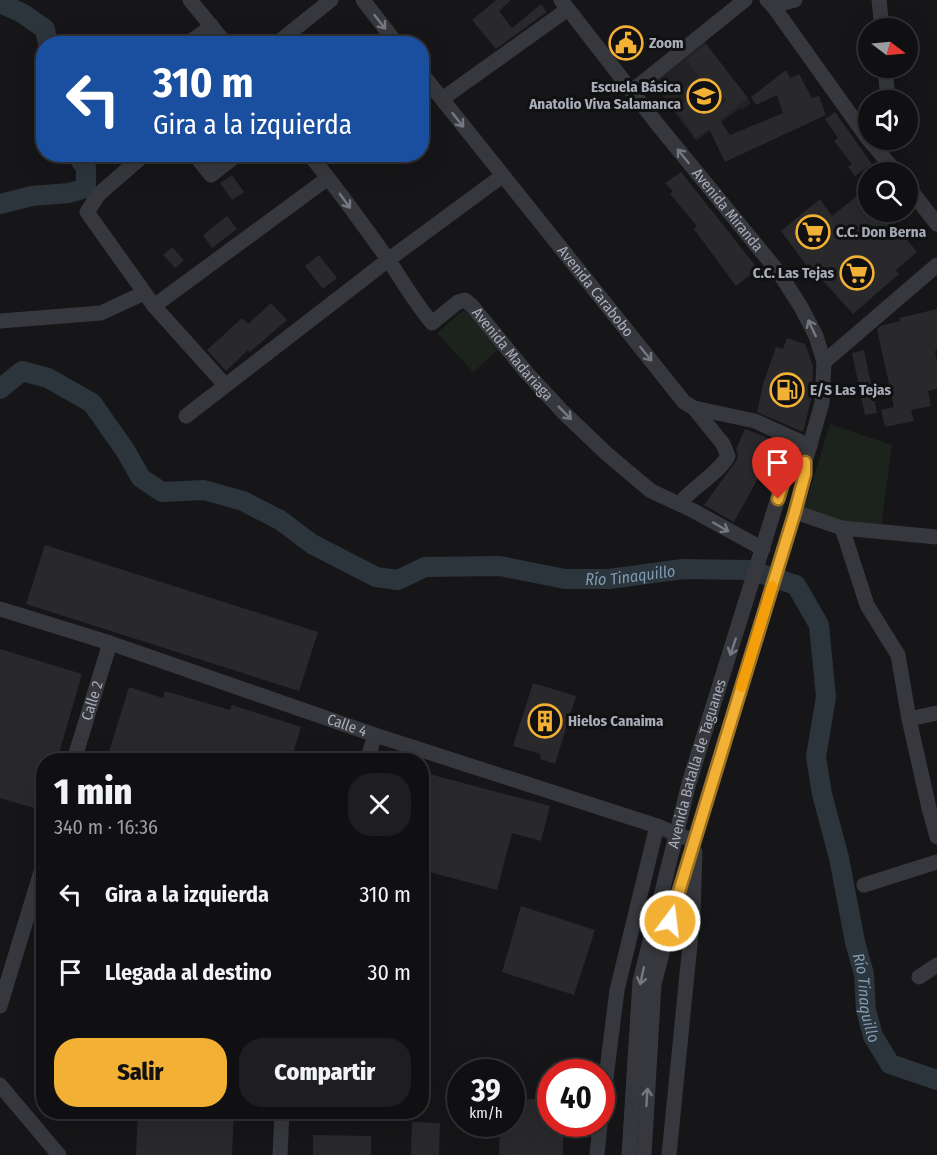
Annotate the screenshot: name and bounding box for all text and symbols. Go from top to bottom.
one-way arrow [374,13,387,29]
north arrow [858,18,918,78]
map controls [858,18,918,222]
public building icon: Zoom [608,25,644,61]
place label: Zoom [649,34,684,52]
text: 310 m [153,58,254,108]
icon: left [54,60,132,138]
place label: Escuela Básica Anatolio Viva Salamanca [528,78,682,113]
school or university icon: Escuela Básica Anatolio Viva Salamanca [686,78,722,114]
button: sound [858,90,918,150]
text: Gira a la izquierda [153,109,352,141]
one-way arrow [451,112,464,128]
one-way arrow [677,148,690,164]
button: search [858,162,918,222]
street label: Avenida Miranda [688,165,767,255]
one-way arrow [339,192,351,208]
supermarket icon: C.C. Don Berna [795,214,831,250]
place label: C.C. Don Berna [836,223,927,241]
street label: Avenida Carabobo [554,242,637,340]
supermarket icon: C.C. Las Tejas [839,255,875,291]
place label: C.C. Las Tejas [753,264,834,282]
street label: Avenida Madariaga [468,304,557,404]
one-way arrow [806,320,818,338]
one-way arrow [639,346,652,362]
fuel station icon: E/S Las Tejas [769,372,805,408]
place label: E/S Las Tejas [810,381,891,399]
one-way arrow [558,406,572,421]
pin [752,437,803,499]
icon: arrive [761,446,794,479]
one-way arrow [712,521,729,533]
water label: Río Tinaquillo [585,561,676,589]
one-way arrow [727,637,738,656]
street label: Avenida Batalla de Taguanes [664,677,730,850]
street label: Calle 2 [78,679,107,723]
building icon: Hielos Canaima [527,703,563,739]
street label: Calle 4 [325,710,369,740]
place label: Hielos Canaima [568,712,664,730]
text: 1 min [54,770,132,814]
button: close [348,773,411,836]
text: 340 m · 16:36 [54,815,158,839]
icon: left [54,878,87,911]
text: Gira a la izquierda [105,881,269,908]
text: 310 m [359,881,411,908]
position arrow [638,889,702,953]
water label: Río Tinaquillo [849,951,884,1046]
icon: arrive [54,956,87,989]
text: Llegada al destino [105,959,272,986]
text: 30 m [368,959,411,986]
one-way arrow [636,966,647,985]
button: Salir [54,1038,227,1107]
button: Compartir [239,1038,411,1107]
speed limit sign: 40 [537,1059,615,1137]
text: 39 [471,1073,501,1109]
one-way arrow [642,1087,653,1107]
text: km/h [469,1104,503,1122]

